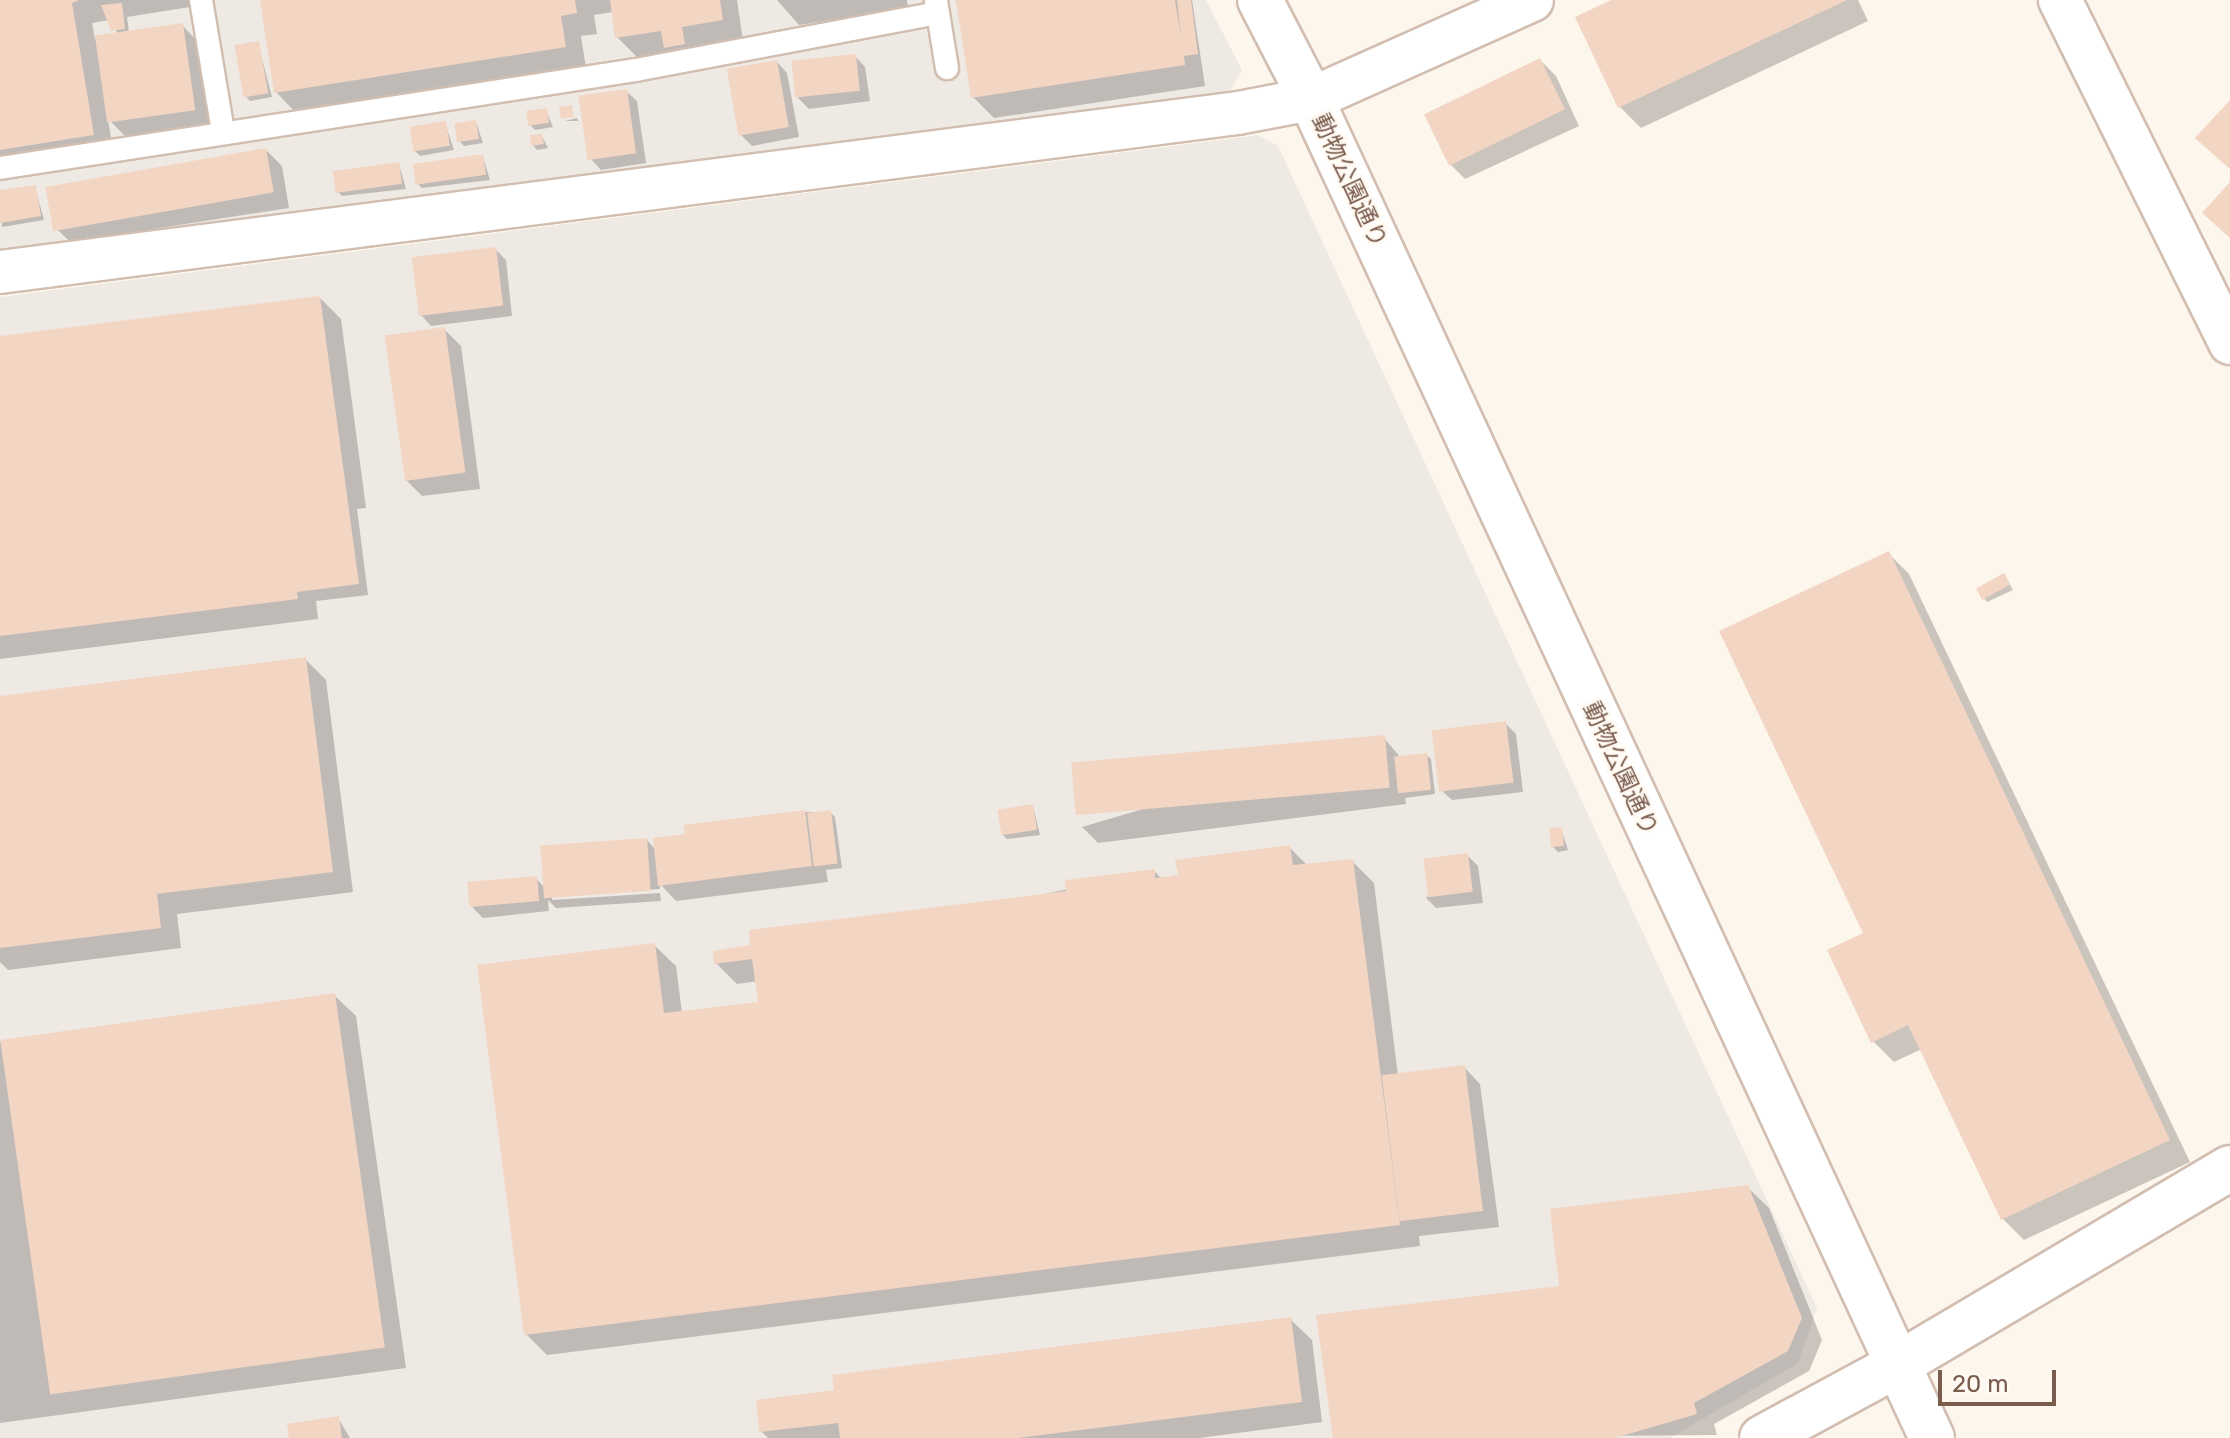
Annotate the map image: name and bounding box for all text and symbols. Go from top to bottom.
street label: 動物公園通り [1306,110,1392,252]
street label: 動物公園通り [1577,698,1663,840]
scale bar [1942,1354,2060,1404]
text: 20 m [1952,1370,2009,1398]

